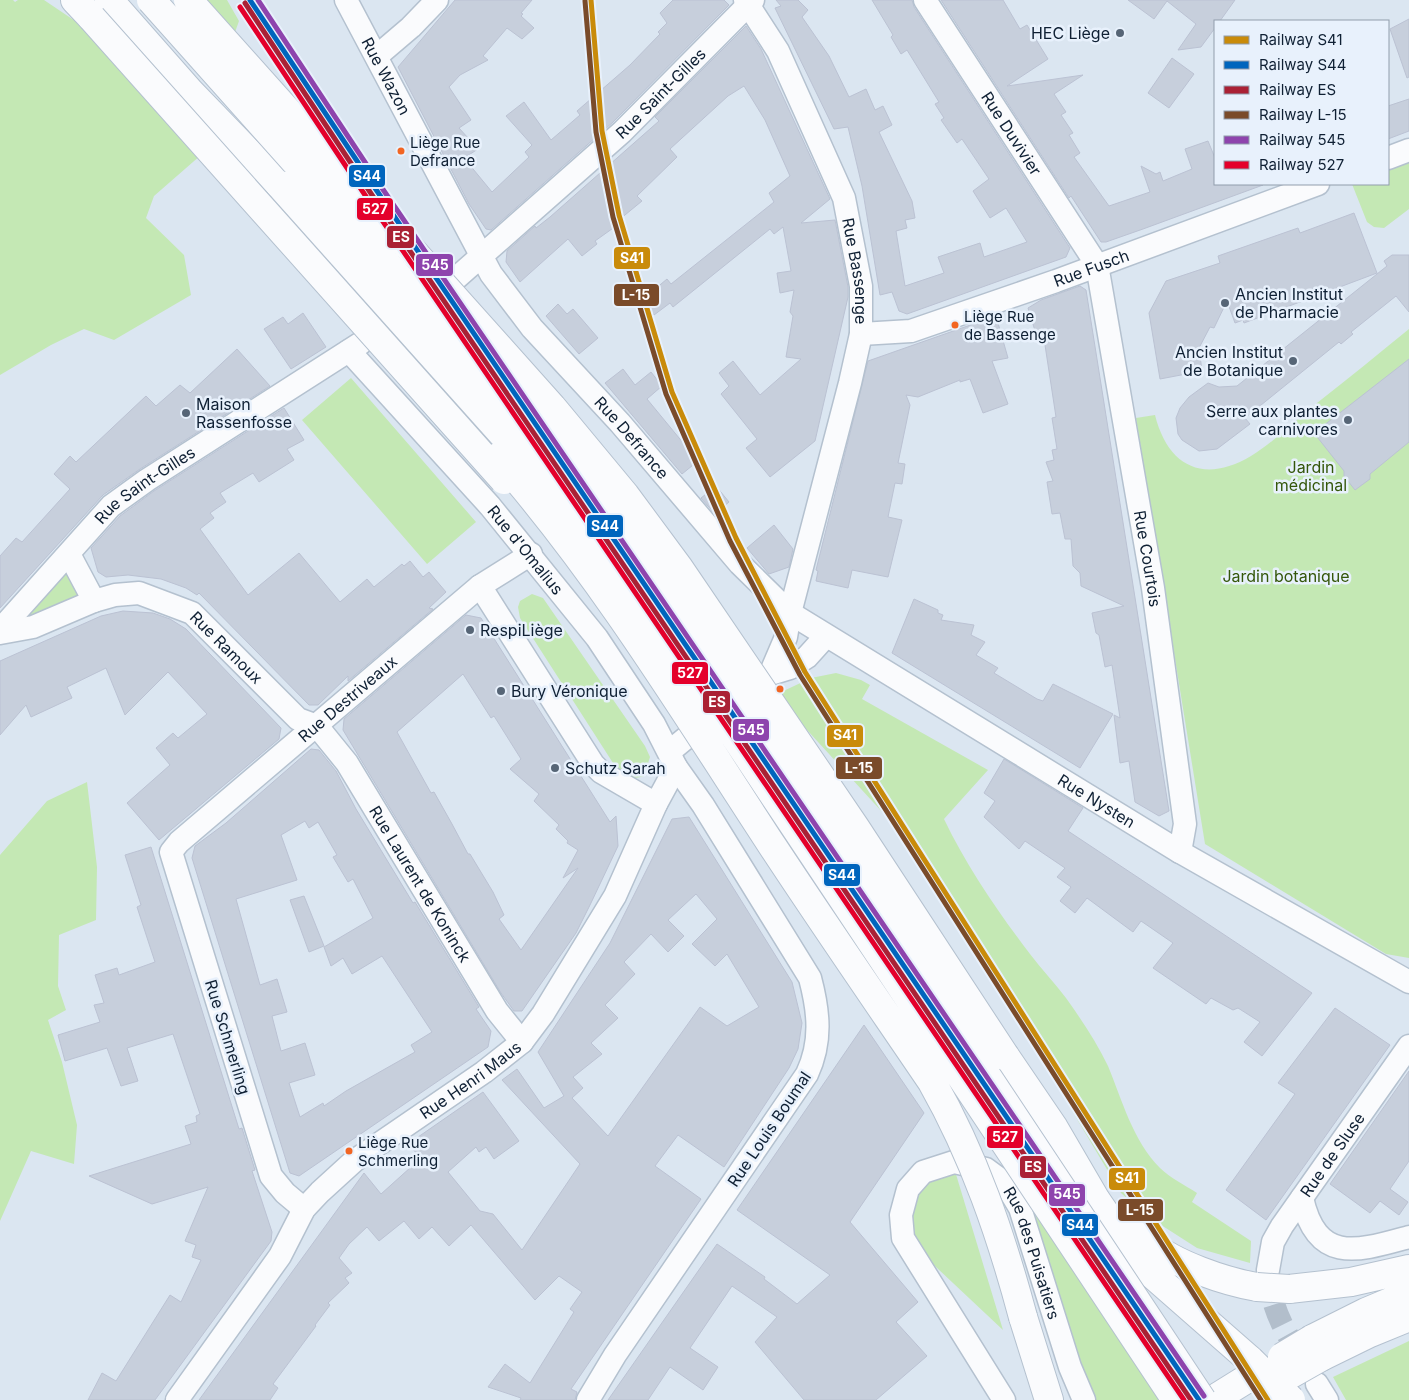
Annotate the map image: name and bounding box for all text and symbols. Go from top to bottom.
legend [1214,20,1389,185]
place label: HEC Liège [1031,23,1110,43]
marker: HEC Liège [1114,27,1126,39]
text: Railway S41 [1259,30,1343,49]
street label: Rue Wazon [357,34,415,118]
street label: Rue Saint-Gilles [611,44,710,143]
text: Railway S44 [1259,55,1346,74]
text: Railway ES [1259,80,1336,99]
street label: Rue Duvivier [977,88,1046,179]
text: Railway L-15 [1259,105,1347,124]
text: Railway 545 [1259,130,1345,149]
place label: Liège Rue Defrance [410,133,480,170]
marker: Liège Rue Defrance [396,146,406,156]
text: Railway 527 [1259,155,1344,174]
line badge: S44 [348,164,386,188]
text: S44 [353,167,381,184]
line badge: 527 [356,197,394,221]
text: 527 [362,200,388,217]
street label: Rue Bassenge [838,216,871,324]
line badge: ES [386,225,415,249]
text: ES [392,228,410,245]
street label: Rue Fusch [1051,245,1132,291]
line badge: S41 [613,246,651,270]
text: S41 [620,249,644,266]
line badge: 545 [415,253,454,277]
text: 545 [421,256,449,273]
line badge: L-15 [613,283,660,307]
place label: Ancien Institut de Pharmacie [1235,284,1343,322]
text: L-15 [622,286,650,303]
marker: Ancien Institut de Pharmacie [1219,297,1231,309]
place label: Liège Rue de Bassenge [964,307,1056,344]
marker: Liège Rue de Bassenge [950,320,960,330]
place label: Ancien Institut de Botanique [1175,342,1283,380]
marker: Ancien Institut de Botanique [1287,355,1299,367]
street label: Rue Defrance [590,392,673,483]
place label: Maison Rassenfosse [196,394,292,432]
place label: Serre aux plantes carnivores [1206,401,1338,439]
marker: Maison Rassenfosse [180,407,192,419]
marker: Serre aux plantes carnivores [1342,414,1354,426]
street label: Rue Saint-Gilles [90,442,199,528]
park label: Jardin médicinal [1275,457,1347,495]
street label: Rue d'Omalius [483,501,568,599]
street label: Rue Courtois [1130,509,1165,608]
line badge: S44 [586,514,624,538]
text: S44 [591,517,619,534]
park label: Jardin botanique [1222,566,1350,586]
street label: Rue Ramoux [186,607,267,688]
place label: RespiLiège [480,620,563,640]
marker: RespiLiège [464,624,476,636]
street label: Rue Destriveaux [294,651,401,746]
line badge: 527 [671,661,709,685]
text: 527 [677,664,703,681]
place label: Bury Véronique [511,681,628,701]
unlabelled marker [775,684,785,694]
marker: Bury Véronique [495,685,507,697]
line badge: ES [702,690,731,714]
text: ES [708,693,726,710]
line badge: 545 [732,718,770,742]
text: 545 [737,721,765,738]
line badge: S41 [826,724,864,748]
text: S41 [833,726,857,743]
line badge: L-15 [835,756,883,780]
place label: Schutz Sarah [565,758,666,778]
text: L-15 [845,759,873,776]
marker: Schutz Sarah [549,762,561,774]
street label: Rue Nysten [1054,770,1139,832]
street label: Rue Laurent de Koninck [365,802,475,966]
line badge: S44 [823,863,861,887]
text: S44 [828,866,856,883]
street label: Rue Schmerling [201,977,255,1097]
street label: Rue Henri Maus [416,1037,525,1123]
street label: Rue Louis Boumal [723,1067,815,1191]
street label: Rue de Sluse [1296,1109,1369,1201]
line badge: 527 [986,1125,1024,1149]
text: 527 [992,1128,1018,1145]
place label: Liège Rue Schmerling [358,1133,438,1170]
marker: Liège Rue Schmerling [344,1146,354,1156]
line badge: ES [1019,1155,1047,1179]
text: ES [1024,1158,1042,1175]
line badge: S41 [1108,1167,1146,1191]
text: S41 [1115,1169,1139,1186]
street label: Rue des Puisatiers [999,1183,1064,1322]
line badge: 545 [1048,1183,1086,1207]
text: 545 [1053,1185,1081,1202]
line badge: L-15 [1117,1198,1164,1222]
text: L-15 [1126,1201,1154,1218]
line badge: S44 [1061,1213,1099,1237]
text: S44 [1066,1216,1094,1233]

